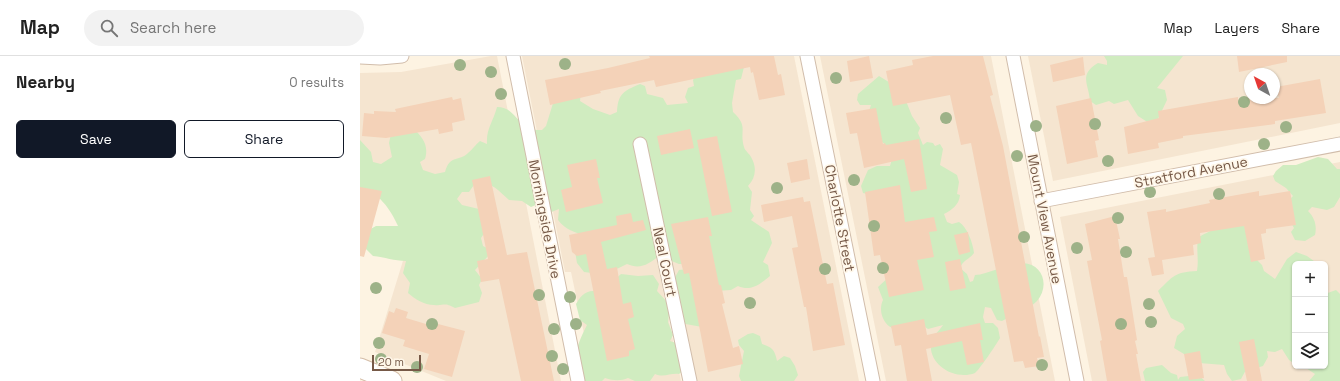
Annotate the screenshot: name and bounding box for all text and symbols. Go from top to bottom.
search box [84,10,364,46]
text: Map [20,15,60,40]
icon: search [98,17,120,39]
text: Search here [130,18,216,37]
text: Map [1163,19,1193,37]
text: Layers [1215,19,1259,37]
text: Share [1281,19,1320,37]
north arrow [1244,68,1280,104]
text: Nearby [16,71,75,93]
text: 0 results [289,74,344,91]
button: Save [16,120,176,158]
button: Share [184,120,344,158]
street label: Stratford Avenue [1133,152,1249,192]
street label: Mount View Avenue [1024,153,1066,285]
street label: Morningside Drive [525,158,565,280]
street label: Charlotte Street [821,163,859,273]
street label: Neal Court [649,226,681,298]
map controls [1292,261,1328,369]
button: + [1292,261,1328,297]
button: − [1292,297,1328,333]
button: layers [1292,333,1328,369]
scale bar [372,353,421,372]
text: 20 m [378,355,404,369]

